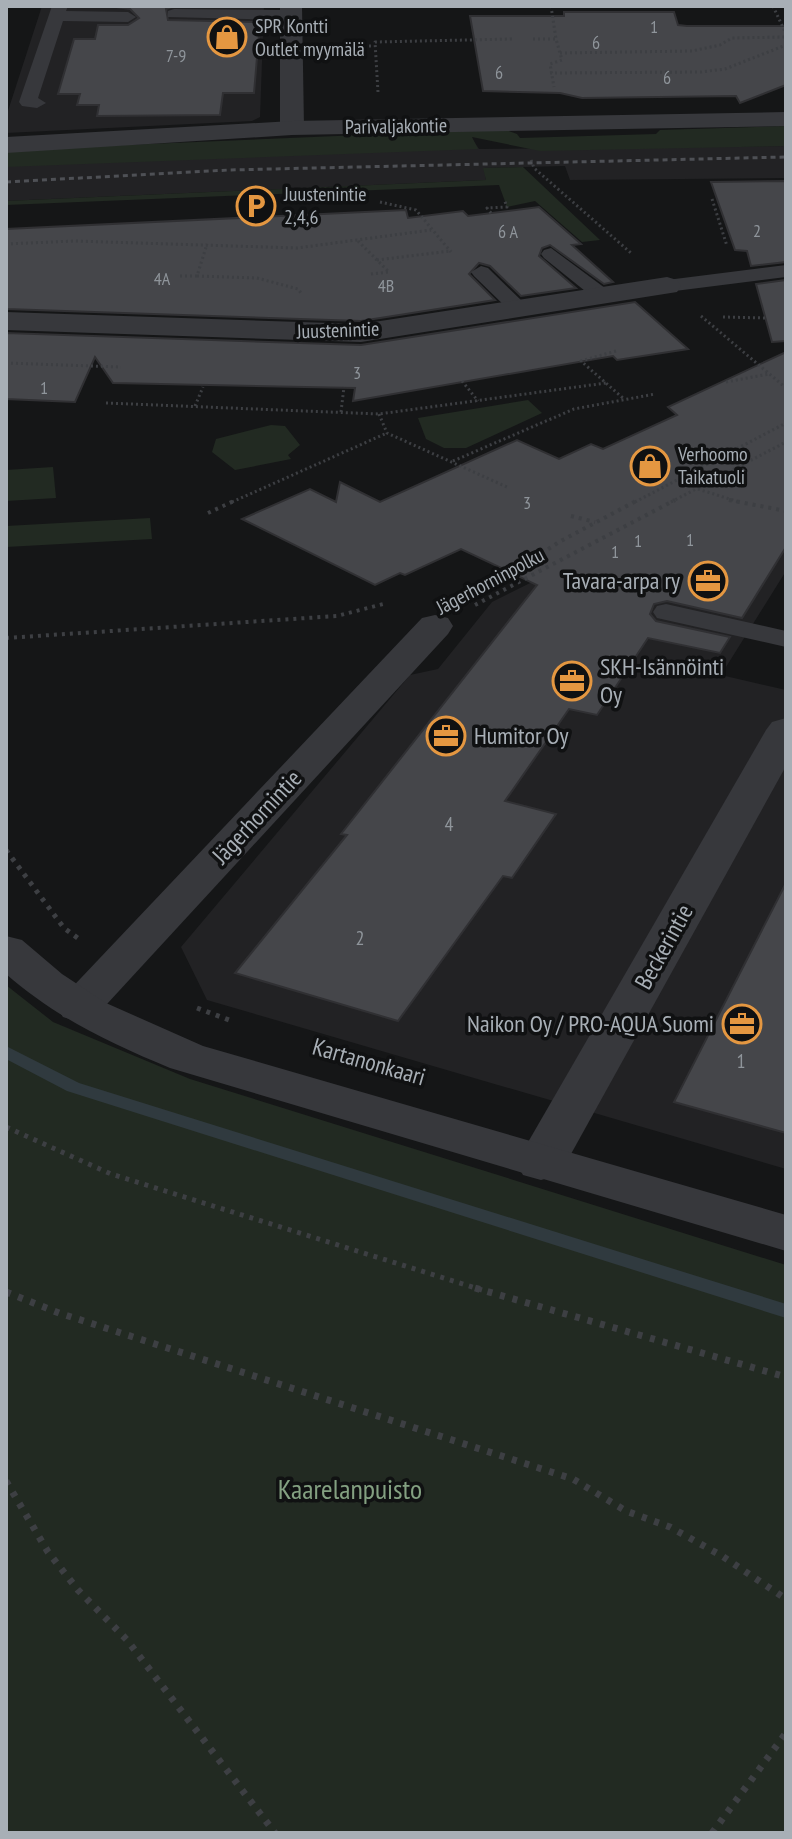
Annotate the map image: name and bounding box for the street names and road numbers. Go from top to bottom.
street label: Parivaljakontie [345,112,447,140]
street label: Juustenintie [295,316,380,344]
street label: Jägerhorninpolku [431,542,548,621]
street label: Jägerhornintie [204,763,308,871]
street label: Beckerintie [628,899,700,995]
street label: Kartanonkaari [309,1031,429,1092]

